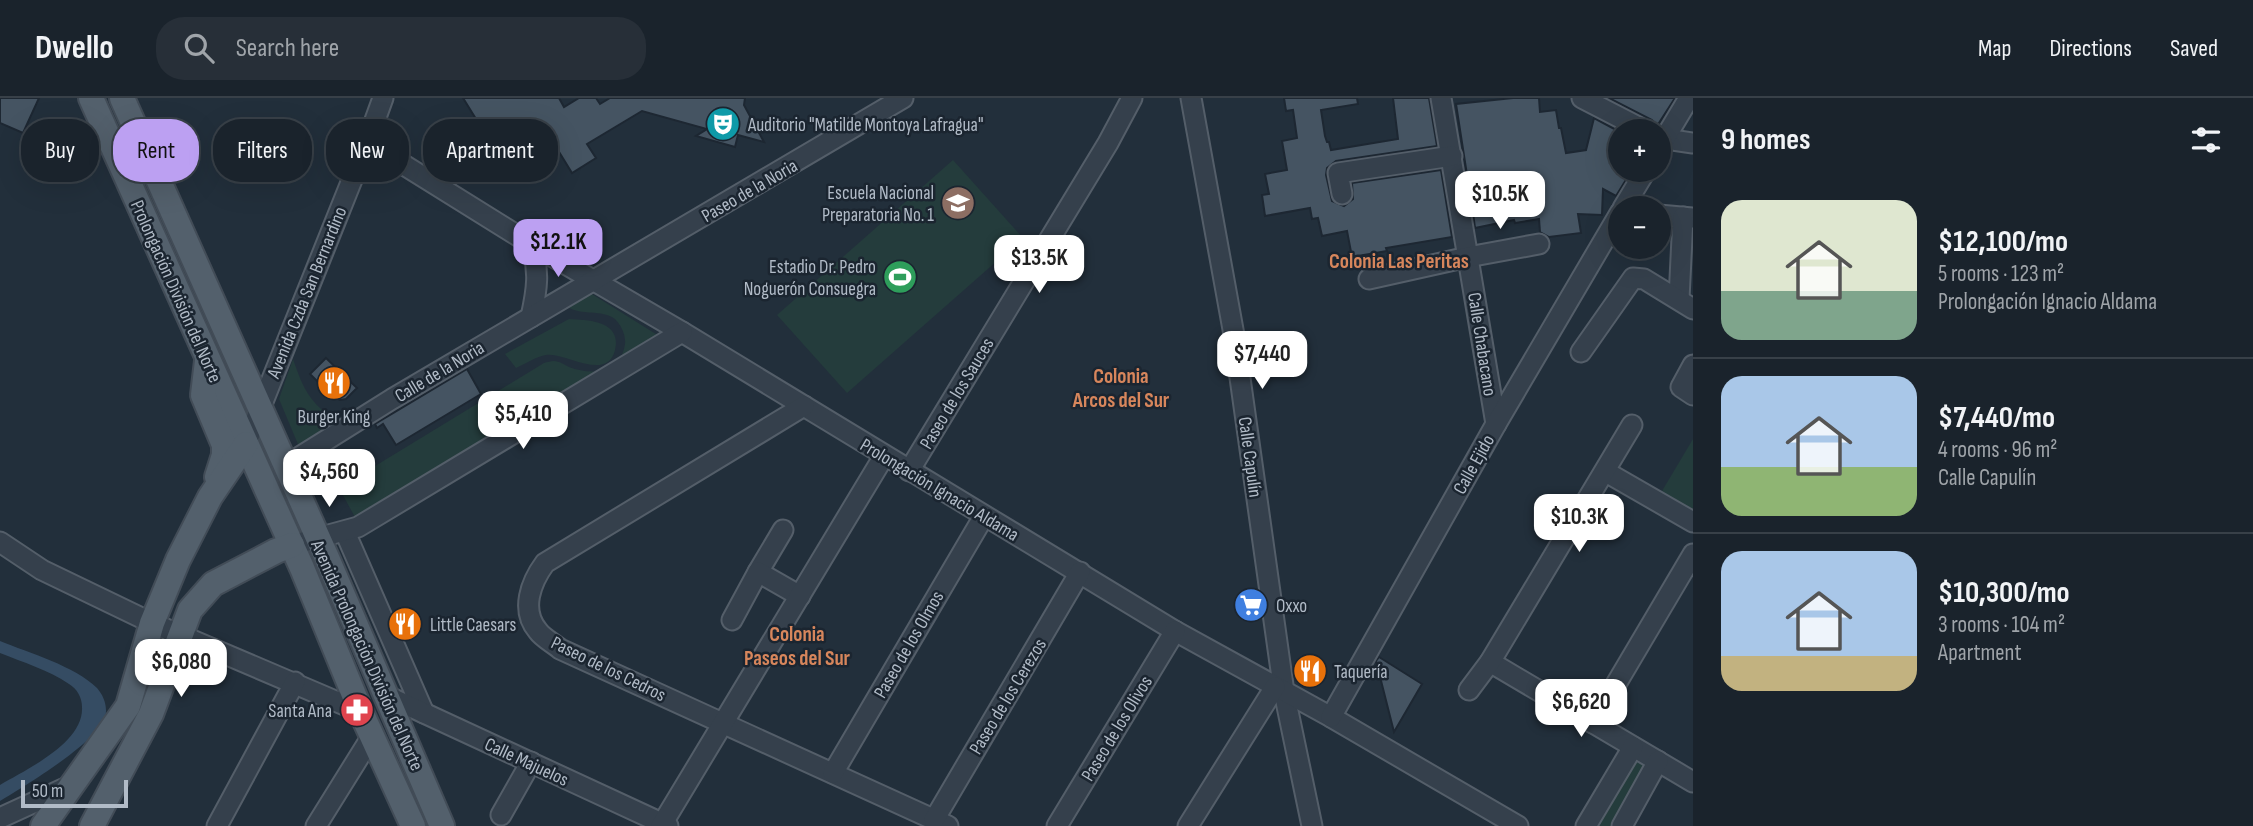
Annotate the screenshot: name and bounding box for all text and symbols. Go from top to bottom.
search box [156,17,646,80]
text: Dwello [35,28,114,68]
icon: search [180,29,218,67]
text: Search here [236,33,339,64]
text: Map [1978,34,2011,63]
text: Directions [2049,34,2132,63]
text: Saved [2170,34,2218,63]
theatre icon: Auditorio "Matilde Montoya Lafragua" [704,105,742,143]
place label: Auditorio "Matilde Montoya Lafragua" [747,114,983,137]
chip: Buy [21,119,99,182]
chip: Rent [113,119,199,182]
chip: Filters [213,119,312,182]
chip: New [326,119,409,182]
chip: Apartment [423,119,558,182]
map controls [1608,119,1671,259]
button: + [1608,119,1671,182]
icon: filters [2187,121,2225,159]
text: 9 homes [1721,122,1811,158]
street label: Paseo de la Noria [698,155,802,228]
pin: $10.5K [1443,172,1557,231]
text: $10.5K [1471,180,1529,208]
place label: Escuela Nacional Preparatoria No. 1 [822,182,934,227]
school or university icon: Escuela Nacional Preparatoria No. 1 [939,184,977,222]
button: − [1608,196,1671,259]
street label: Prolongación División del Norte [125,197,226,386]
street label: Avenida Czda San Bernardino [262,203,352,383]
pin: $12.1K [501,220,615,279]
text: $12,100/mo [1938,224,2068,260]
text: $12.1K [529,228,587,256]
icon: home [1777,228,1861,312]
pin: $13.5K [982,236,1096,295]
text: $13.5K [1010,244,1068,272]
district label: Colonia Las Peritas [1329,249,1469,274]
place label: Estadio Dr. Pedro Noguerón Consuegra [744,256,876,301]
sports icon: Estadio Dr. Pedro Noguerón Consuegra [881,258,919,296]
text: 5 rooms · 123 m² [1938,260,2064,288]
text: Prolongación Ignacio Aldama [1938,288,2157,316]
street label: Calle Chabacano [1462,291,1501,398]
pin: $7,440 [1205,331,1319,391]
street label: Paseo de los Sauces [915,334,1000,454]
street label: Calle de la Noria [391,337,489,408]
text: $7,440 [1233,340,1291,368]
restaurant icon: Burger King [315,364,353,402]
district label: Colonia Arcos del Sur [1072,364,1170,413]
pin: $5,410 [466,392,580,451]
text: $5,410 [494,400,552,428]
text: $7,440/mo [1938,400,2055,436]
icon: home [1777,404,1861,488]
place label: Burger King [298,406,371,429]
street label: Calle Capulín [1232,415,1267,499]
street label: Calle Ejido [1449,431,1500,499]
street label: Prolongación Ignacio Aldama [856,434,1023,547]
text: 4 rooms · 96 m² [1938,436,2057,464]
pin: $4,560 [272,450,386,509]
text: $4,560 [299,458,359,486]
text: Calle Capulín [1938,464,2036,492]
pin: $10.3K [1522,494,1636,554]
text: $10.3K [1550,503,1608,531]
street label: Avenida Prolongación División del Norte [305,536,428,774]
text: $10,300/mo [1938,575,2070,611]
icon: home [1777,579,1861,663]
supermarket icon: Oxxo [1232,586,1270,624]
street label: Paseo de los Olmos [869,587,949,703]
place label: Oxxo [1276,595,1307,618]
restaurant icon: Little Caesars [386,605,424,643]
text: 3 rooms · 104 m² [1938,611,2065,639]
place label: Little Caesars [430,614,516,637]
district label: Colonia Paseos del Sur [744,622,851,671]
street label: Paseo de los Cedros [547,632,670,707]
street label: Paseo de los Cerezos [965,635,1052,759]
text: Apartment [1938,639,2022,667]
pin: $6,080 [124,640,238,699]
text: $6,080 [151,648,211,676]
restaurant icon: Taquería [1291,652,1329,690]
place label: Taquería [1334,661,1388,684]
street label: Paseo de los Olivos [1077,672,1158,786]
pin: $6,620 [1524,680,1638,739]
text: $6,620 [1551,688,1611,716]
pharmacy icon: Santa Ana [338,691,376,729]
place label: Santa Ana [268,700,332,723]
street label: Calle Majuelos [481,733,572,792]
scale bar [21,777,128,809]
text: 50 m [32,780,63,803]

